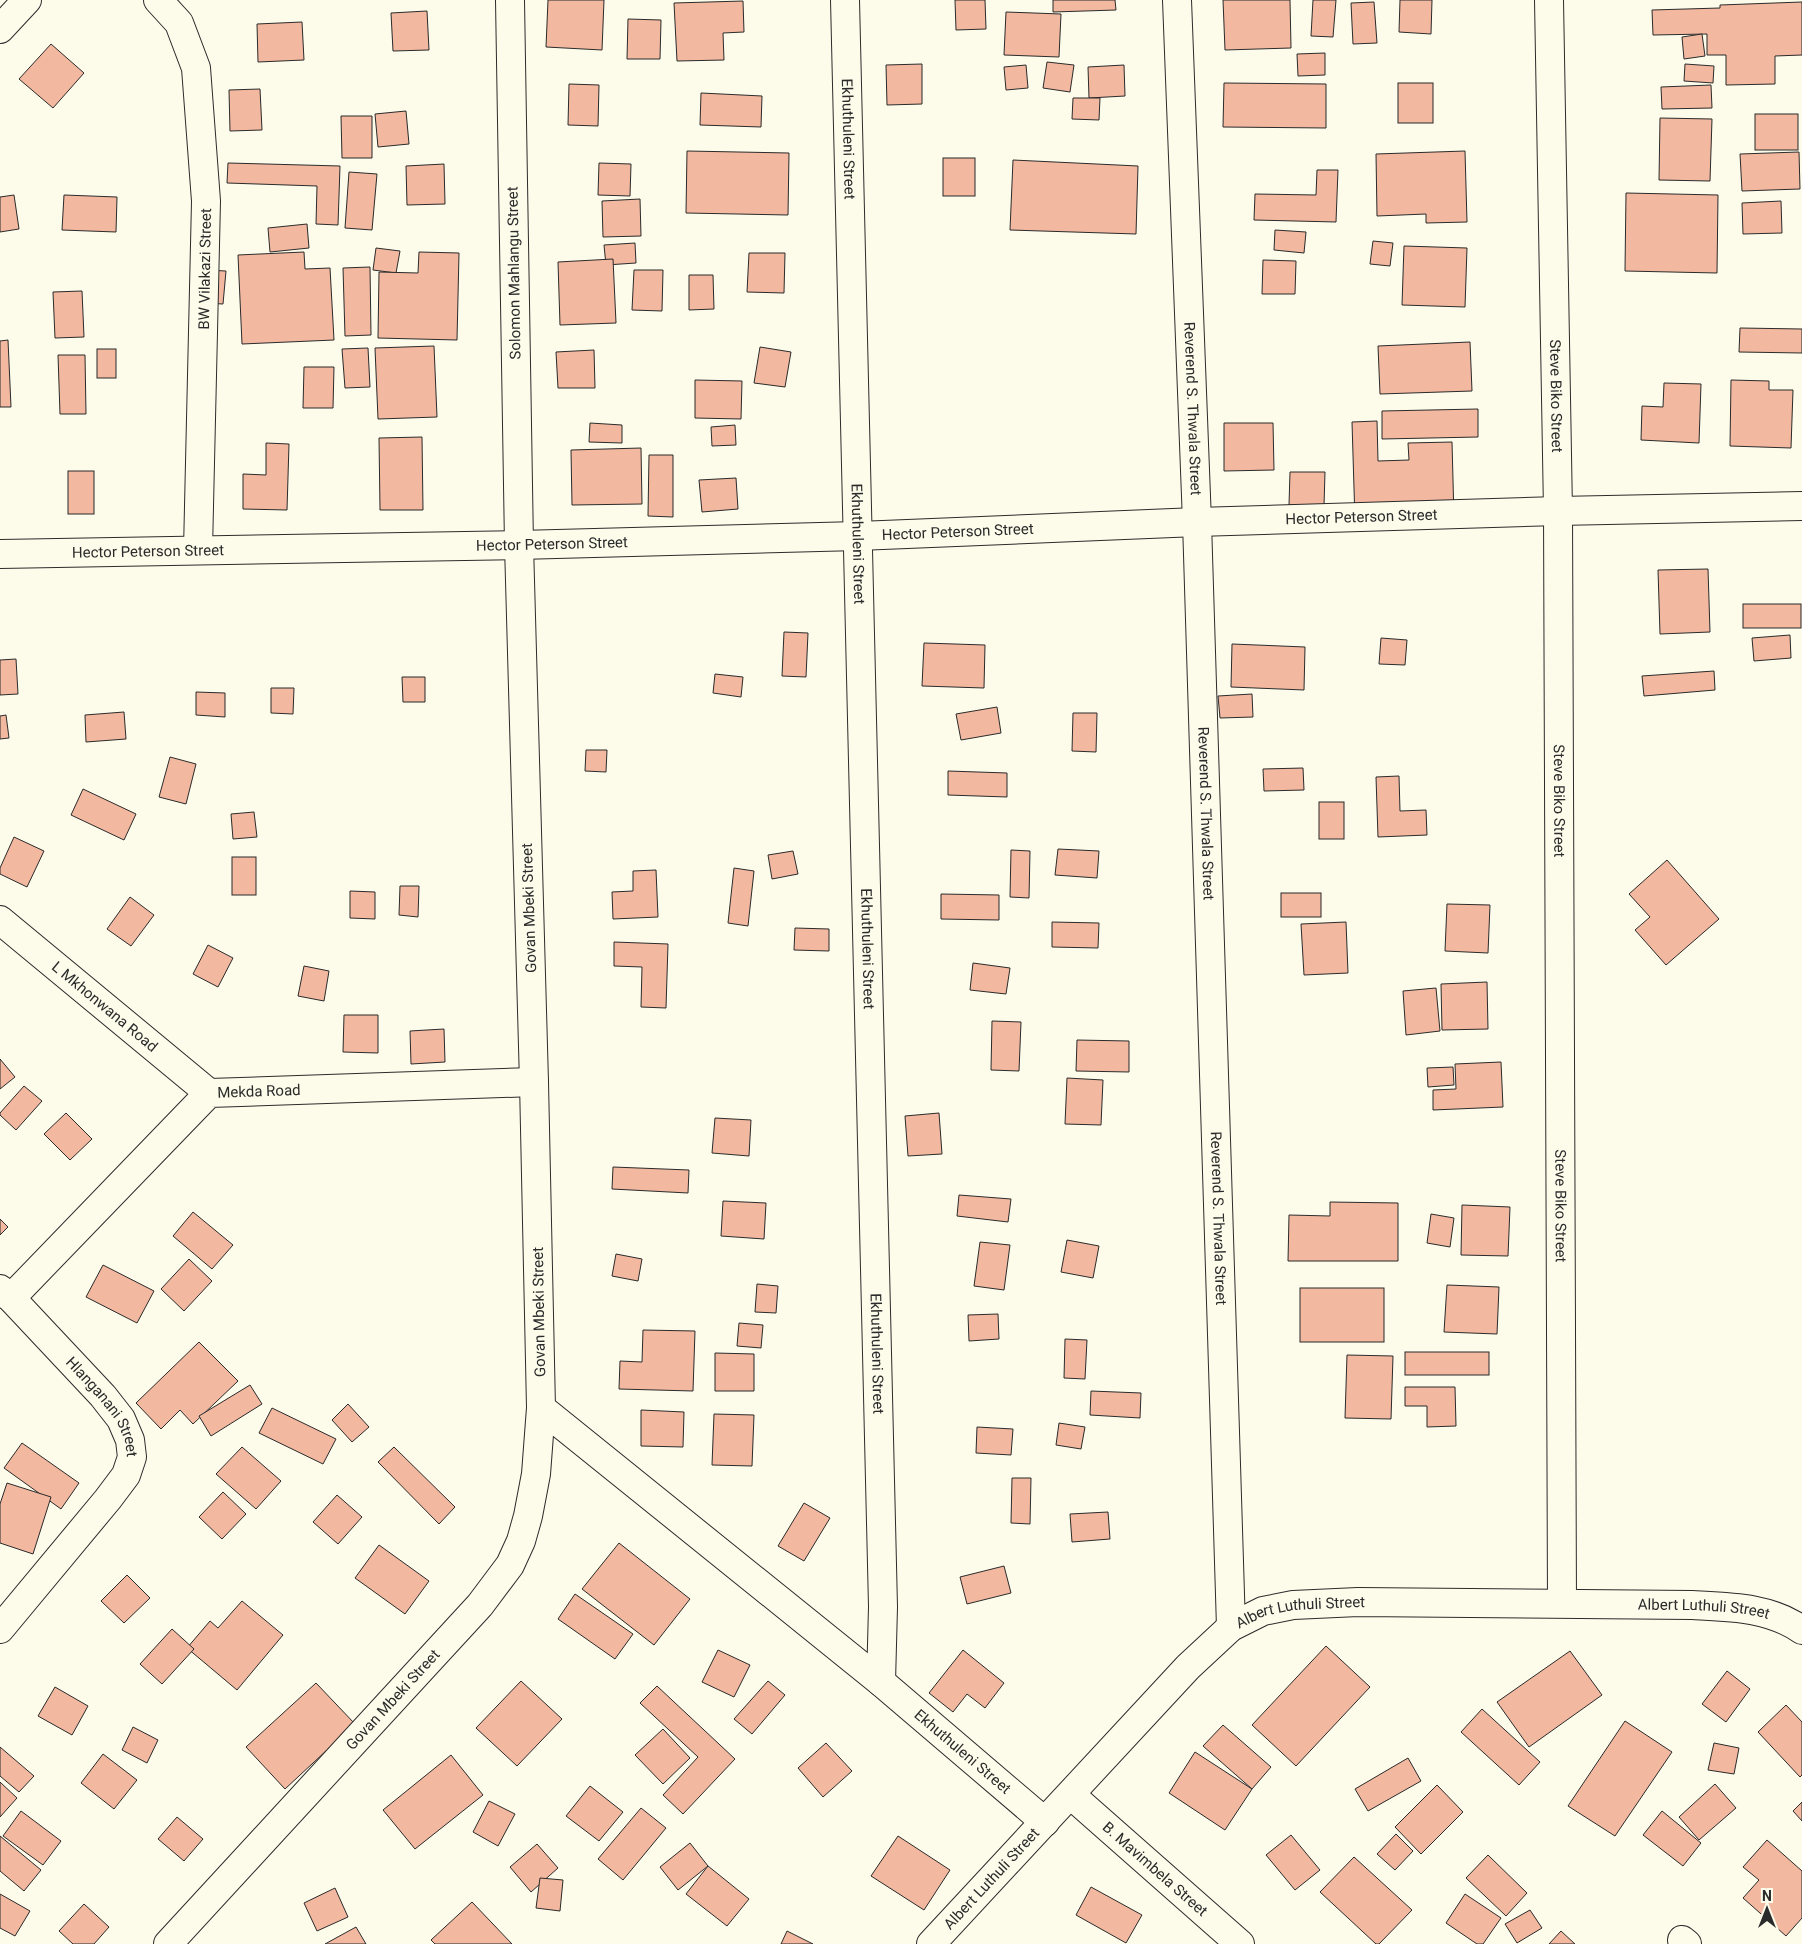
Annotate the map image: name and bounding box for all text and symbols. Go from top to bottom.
street label: Ekhuthuleni Street [838,78,859,200]
street label: Solomon Mahlangu Street [503,186,525,360]
street label: BW Vilakazi Street [195,208,215,330]
street label: Reverend S. Thwala Street [1180,321,1205,496]
street label: Steve Biko Street [1546,339,1566,453]
street label: Ekhuthuleni Street [847,483,868,605]
street label: Hector Peterson Street [1285,506,1438,528]
street label: Hector Peterson Street [881,520,1034,544]
street label: Hector Peterson Street [476,533,628,555]
street label: Hector Peterson Street [72,541,224,562]
street label: Reverend S. Thwala Street [1194,726,1218,901]
street label: Steve Biko Street [1550,744,1568,858]
street label: Govan Mbeki Street [518,843,540,973]
street label: Ekhuthuleni Street [857,888,878,1010]
street label: L Mkhonwana Road [48,958,161,1056]
street label: Mekda Road [217,1081,301,1102]
street label: Reverend S. Thwala Street [1207,1131,1230,1306]
street label: Steve Biko Street [1551,1149,1570,1263]
street label: Govan Mbeki Street [529,1247,549,1377]
street label: Ekhuthuleni Street [867,1293,887,1414]
street label: Hlanganani Street [62,1353,141,1458]
street label: Albert Luthuli Street [1233,1593,1365,1632]
street label: Albert Luthuli Street [1638,1596,1772,1623]
street label: Govan Mbeki Street [342,1646,444,1754]
street label: Ekhuthuleni Street [911,1706,1015,1798]
street label: B. Mavimbela Street [1099,1818,1211,1920]
street label: Albert Luthuli Street [940,1824,1043,1933]
north arrow [1742,1884,1792,1934]
text: N [1762,1888,1772,1904]

